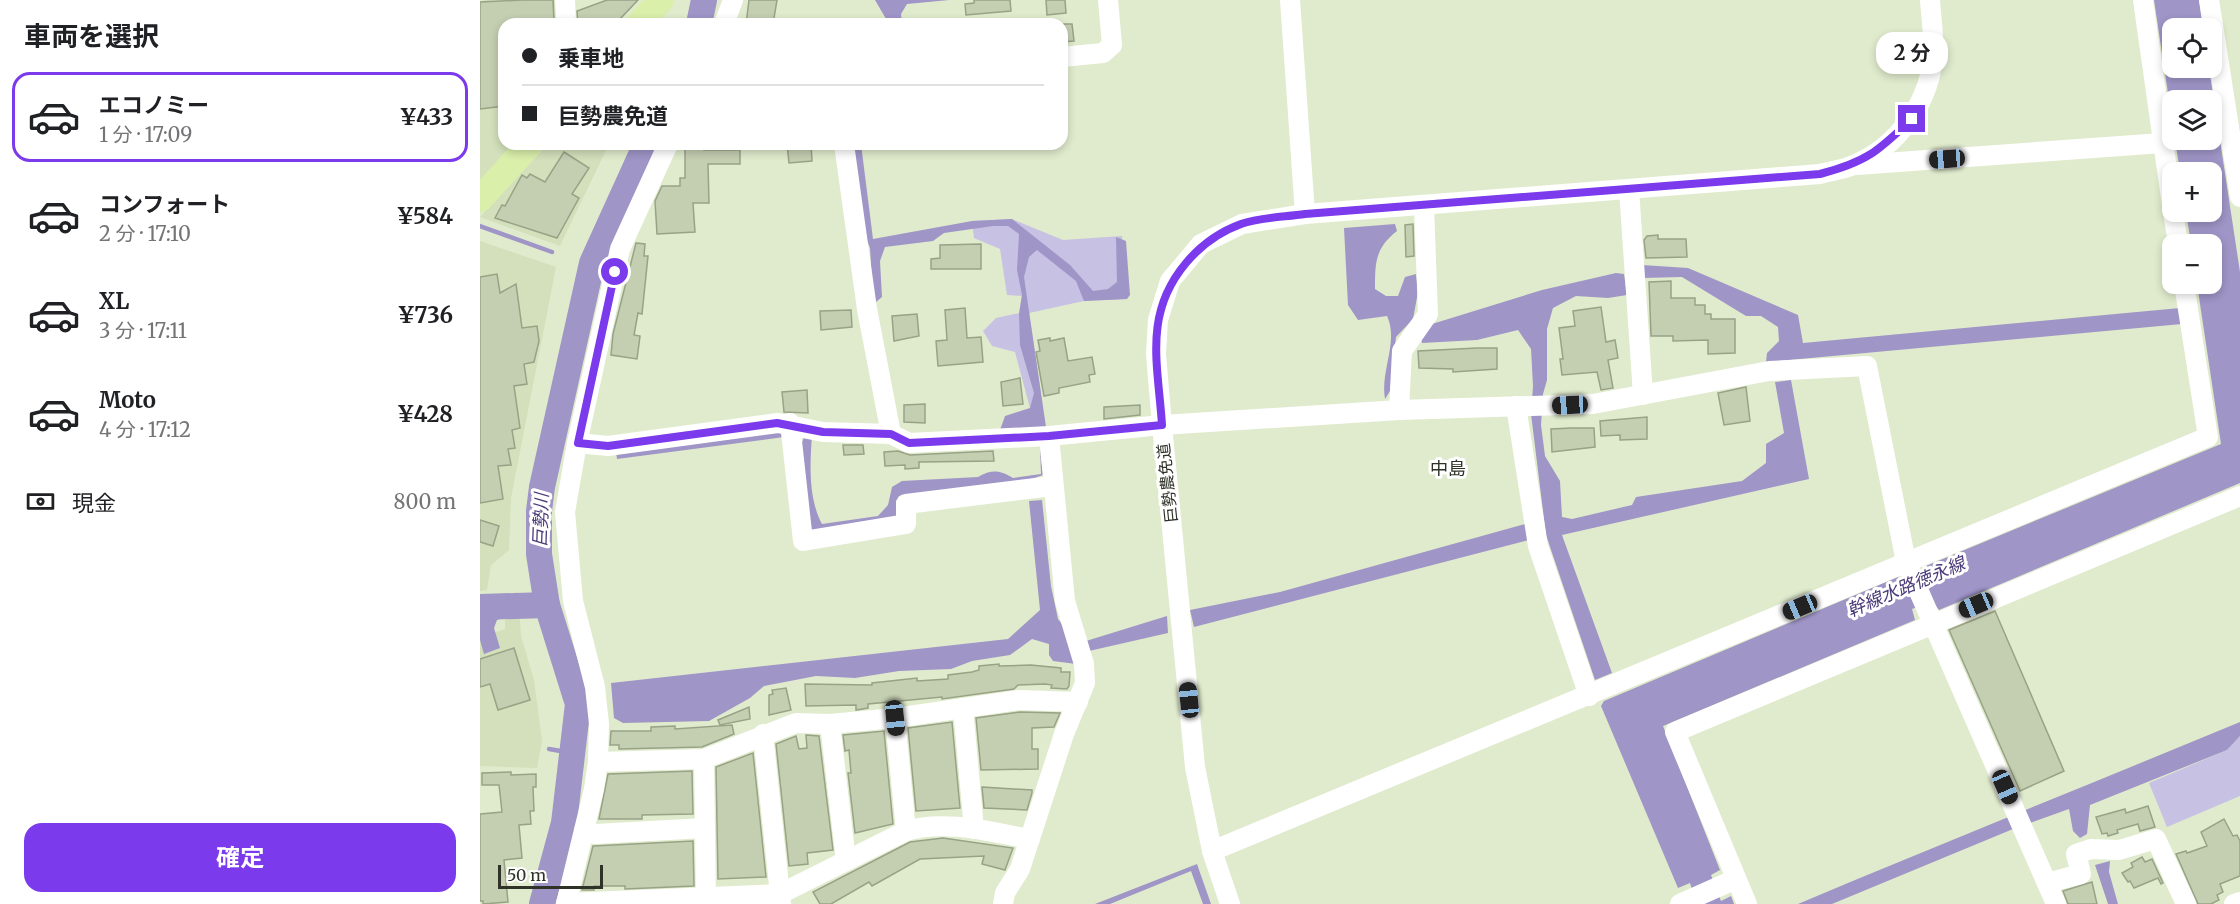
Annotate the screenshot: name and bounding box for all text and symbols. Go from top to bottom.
map controls [2162,18,2222,294]
button: locate [2162,18,2222,78]
text: 車両を選択 [24,19,159,53]
callout: 2 分 [1876,32,1948,74]
text: 2 分 [1894,40,1930,65]
text: 乗車地 [558,44,624,72]
icon: car [27,90,81,144]
button: layers [2162,90,2222,150]
text: エコノミー [99,91,209,119]
text: 巨勢農免道 [558,102,668,130]
text: ¥433 [399,103,453,131]
route end [1898,105,1925,132]
text: 1 分 · 17:09 [99,122,192,147]
car [1928,149,1966,169]
button: + [2162,162,2222,222]
icon: car [27,189,81,243]
text: コンフォート [99,190,230,218]
text: ¥584 [396,202,453,230]
text: 2 分 · 17:10 [99,221,191,246]
button: − [2162,234,2222,294]
route start [601,258,628,285]
text: XL [99,287,129,315]
icon: car [27,288,81,342]
text: ¥736 [397,301,453,329]
text: 3 分 · 17:11 [99,318,187,343]
text: Moto [99,386,156,414]
icon: car [27,387,81,441]
car [1552,395,1588,415]
text: ¥428 [397,400,453,428]
text: 4 分 · 17:12 [99,417,191,442]
street label: 巨勢農免道 [1153,442,1181,524]
district label: 中島 [1430,457,1466,480]
icon: cash [24,485,57,518]
text: 現金 [72,489,116,517]
text: 800 m [394,489,456,514]
water label: 巨勢川 [528,491,553,547]
water label: 幹線水路徳永線 [1843,551,1970,622]
car [1956,590,1996,620]
car [1780,592,1820,622]
car [1178,681,1200,719]
car [884,699,906,737]
car [1989,767,2021,807]
button: 確定 [24,823,456,892]
scale bar [498,862,603,890]
text: 50 m [507,865,546,885]

